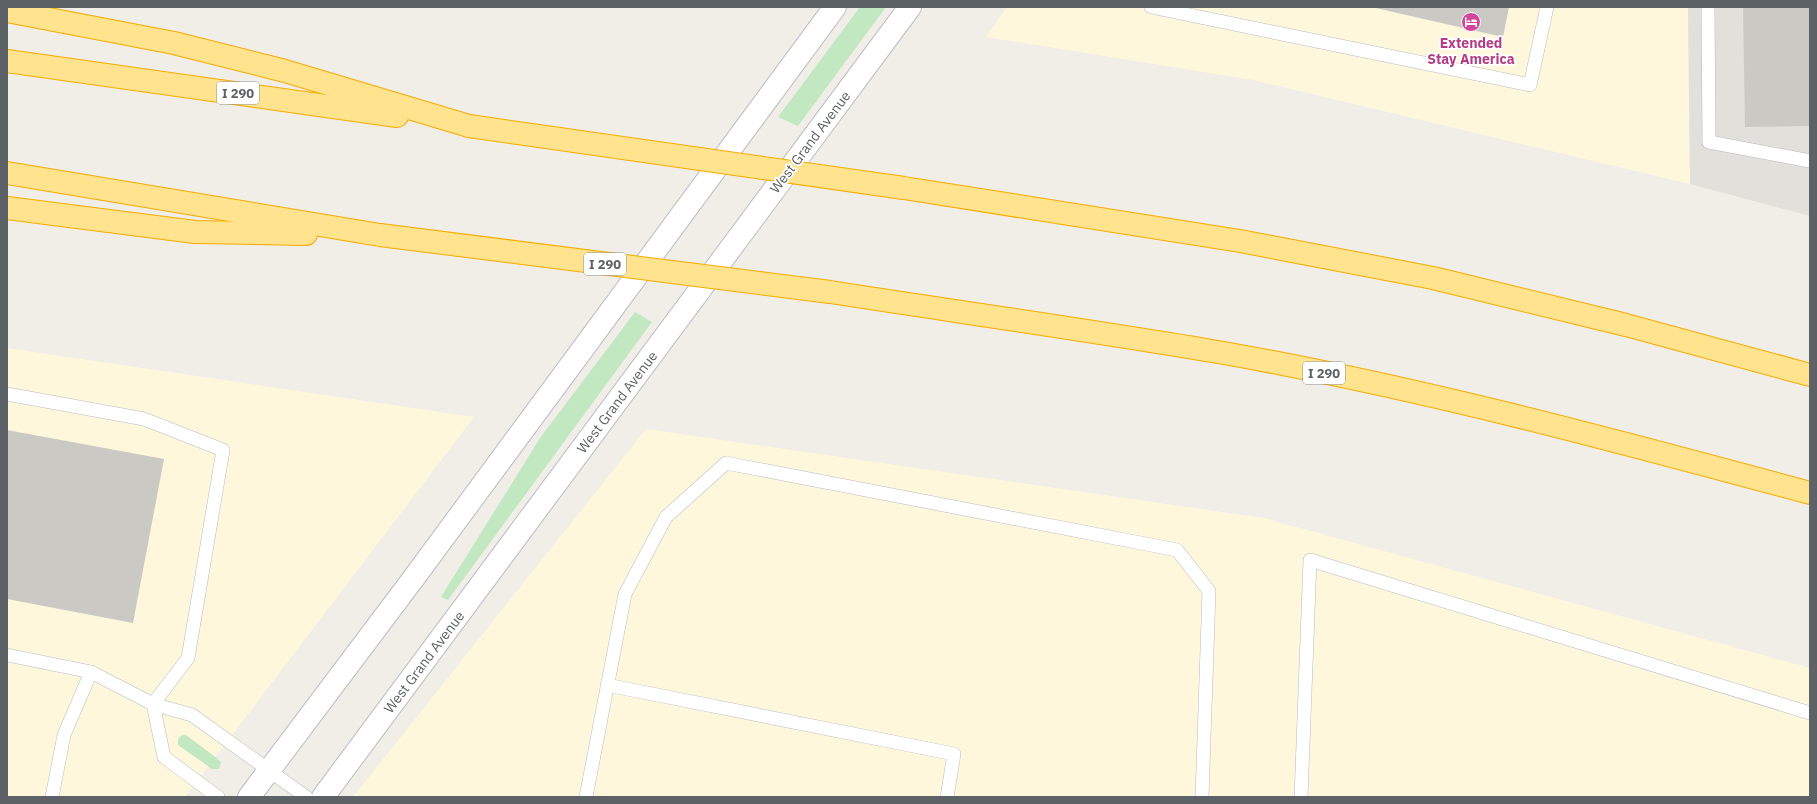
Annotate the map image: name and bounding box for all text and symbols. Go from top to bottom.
hotel icon: Extended Stay America [1460,11,1482,33]
place label: Extended Stay America [1427,34,1515,68]
road number: I 290 [217,82,259,104]
street label: West Grand Avenue [766,87,854,197]
road number: I 290 [584,253,626,275]
street label: West Grand Avenue [573,347,661,457]
road number: I 290 [1303,362,1345,384]
street label: West Grand Avenue [380,607,468,717]

